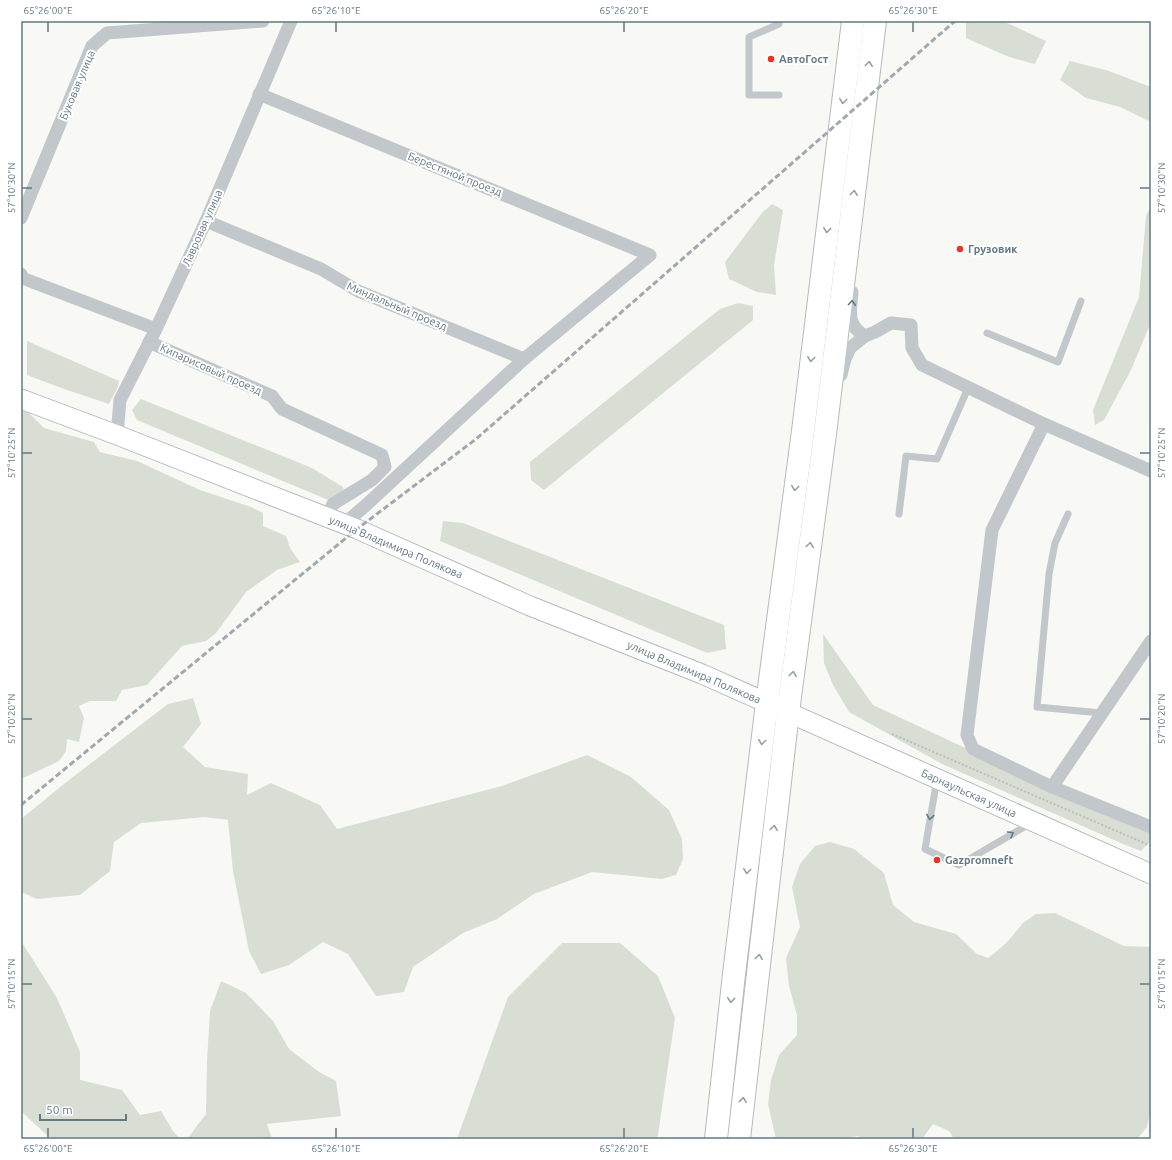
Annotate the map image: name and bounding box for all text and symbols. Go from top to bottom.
text: 65°26'00"E [23,5,73,16]
text: 65°26'10"E [311,5,361,16]
text: 65°26'20"E [599,5,649,16]
text: 65°26'30"E [888,5,938,16]
street label: Буковая улица [57,48,97,122]
place label: АвтоГост [779,53,829,65]
marker: АвтоГост [766,54,776,64]
one-way arrow [864,61,873,67]
one-way arrow [839,98,848,104]
street label: Берестяной проезд [406,150,504,199]
text: 57°10'30"N [6,163,17,213]
text: 57°10'30"N [1156,163,1167,213]
street label: Лавровая улица [180,188,224,268]
one-way arrow [849,190,858,196]
one-way arrow [823,227,832,233]
place label: Грузовик [968,243,1018,255]
marker: Грузовик [955,244,965,254]
street label: Миндальный проезд [345,280,449,333]
one-way arrow [847,300,856,306]
street label: Кипарисовый проезд [158,341,264,397]
one-way arrow [807,356,816,363]
text: 57°10'25"N [6,428,17,478]
text: 57°10'25"N [1156,428,1167,478]
one-way arrow [791,485,800,492]
street label: улица Владимира Полякова [327,513,465,581]
one-way arrow [806,542,815,548]
street label: улица Владимира Полякова [625,638,763,706]
one-way arrow [788,671,797,677]
text: 57°10'20"N [6,694,17,744]
text: 57°10'20"N [1156,694,1167,744]
one-way arrow [758,739,767,745]
street label: Барнаульская улица [919,767,1019,819]
one-way arrow [926,814,935,820]
one-way arrow [769,825,778,831]
one-way arrow [1007,832,1014,839]
place label: Gazpromneft [945,854,1013,866]
marker: Gazpromneft [932,855,942,865]
one-way arrow [742,868,751,874]
one-way arrow [754,954,763,960]
text: 57°10'15"N [6,959,17,1009]
text: 57°10'15"N [1156,959,1167,1009]
one-way arrow [727,997,736,1003]
scale bar [40,1096,126,1122]
one-way arrow [738,1097,747,1103]
text: 50 m [46,1103,73,1116]
text: 65°26'00"E [23,1143,73,1154]
text: 65°26'10"E [311,1143,361,1154]
text: 65°26'20"E [599,1143,649,1154]
text: 65°26'30"E [888,1143,938,1154]

